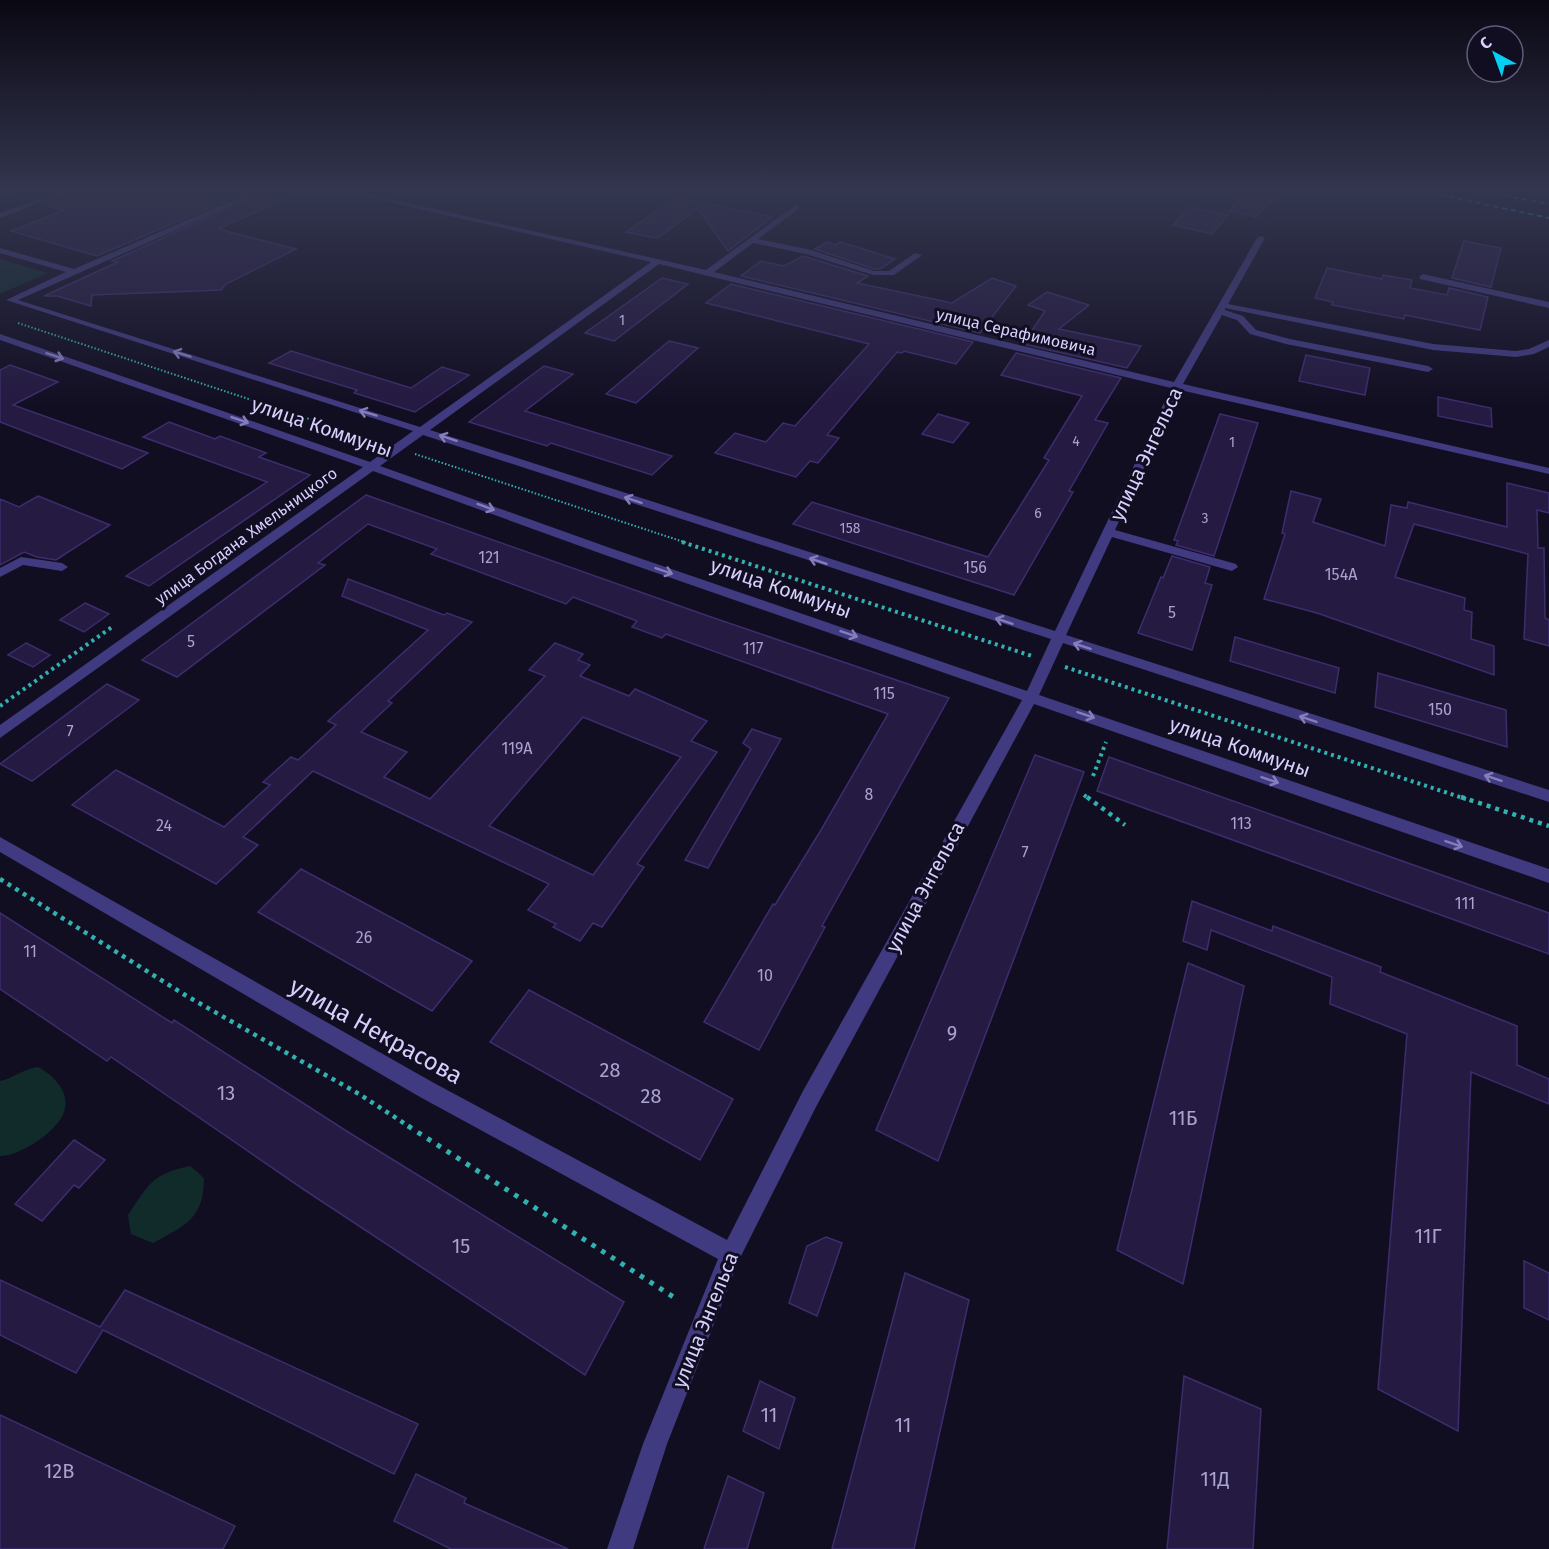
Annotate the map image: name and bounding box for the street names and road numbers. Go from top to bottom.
street label: улица Серафимовича [934,304,1098,360]
street label: улица Энгельса [1105,383,1187,525]
street label: улица Коммуны [248,392,396,462]
street label: улица Богдана Хмельницкого [151,463,341,609]
street label: улица Коммуны [707,553,855,623]
street label: улица Коммуны [1166,712,1314,782]
street label: улица Энгельса [880,818,970,956]
street label: улица Некрасова [285,972,467,1090]
street label: улица Энгельса [667,1249,743,1391]

